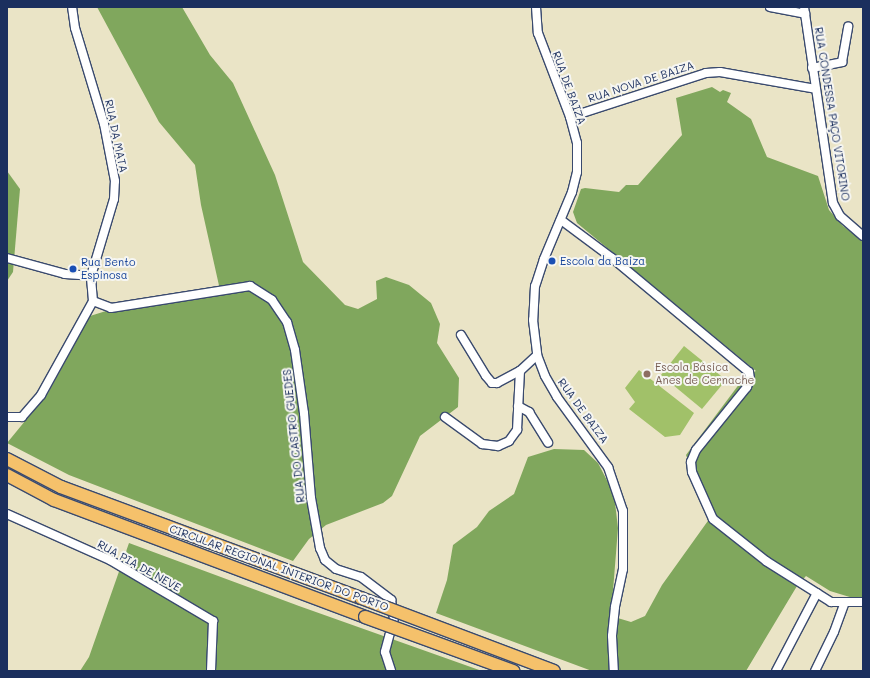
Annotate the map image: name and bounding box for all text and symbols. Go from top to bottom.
street label: RUA CONDESSA PAÇO VITORINO [812,26,852,202]
street label: RUA DE BAIZA [550,49,588,127]
street label: RUA NOVA DE BAIZA [586,59,696,105]
street label: RUA DA MATA [102,98,130,174]
place label: Escola da Baiza [560,254,645,268]
place label: Rua Bento Espinosa [81,256,136,282]
marker: Escola da Baiza [547,256,557,266]
marker: Rua Bento Espinosa [68,264,78,274]
place label: Escola Básica Anes de Cernache [655,361,754,387]
street label: RUA DO CASTRO GUEDES [280,369,308,503]
marker: Escola Básica Anes de Cernache [642,369,652,379]
street label: RUA DE BAIZA [555,376,611,446]
street label: CIRCULAR REGIONAL INTERIOR DO PORTO [167,522,391,614]
street label: RUA PIA DE NEVE [95,538,183,594]

